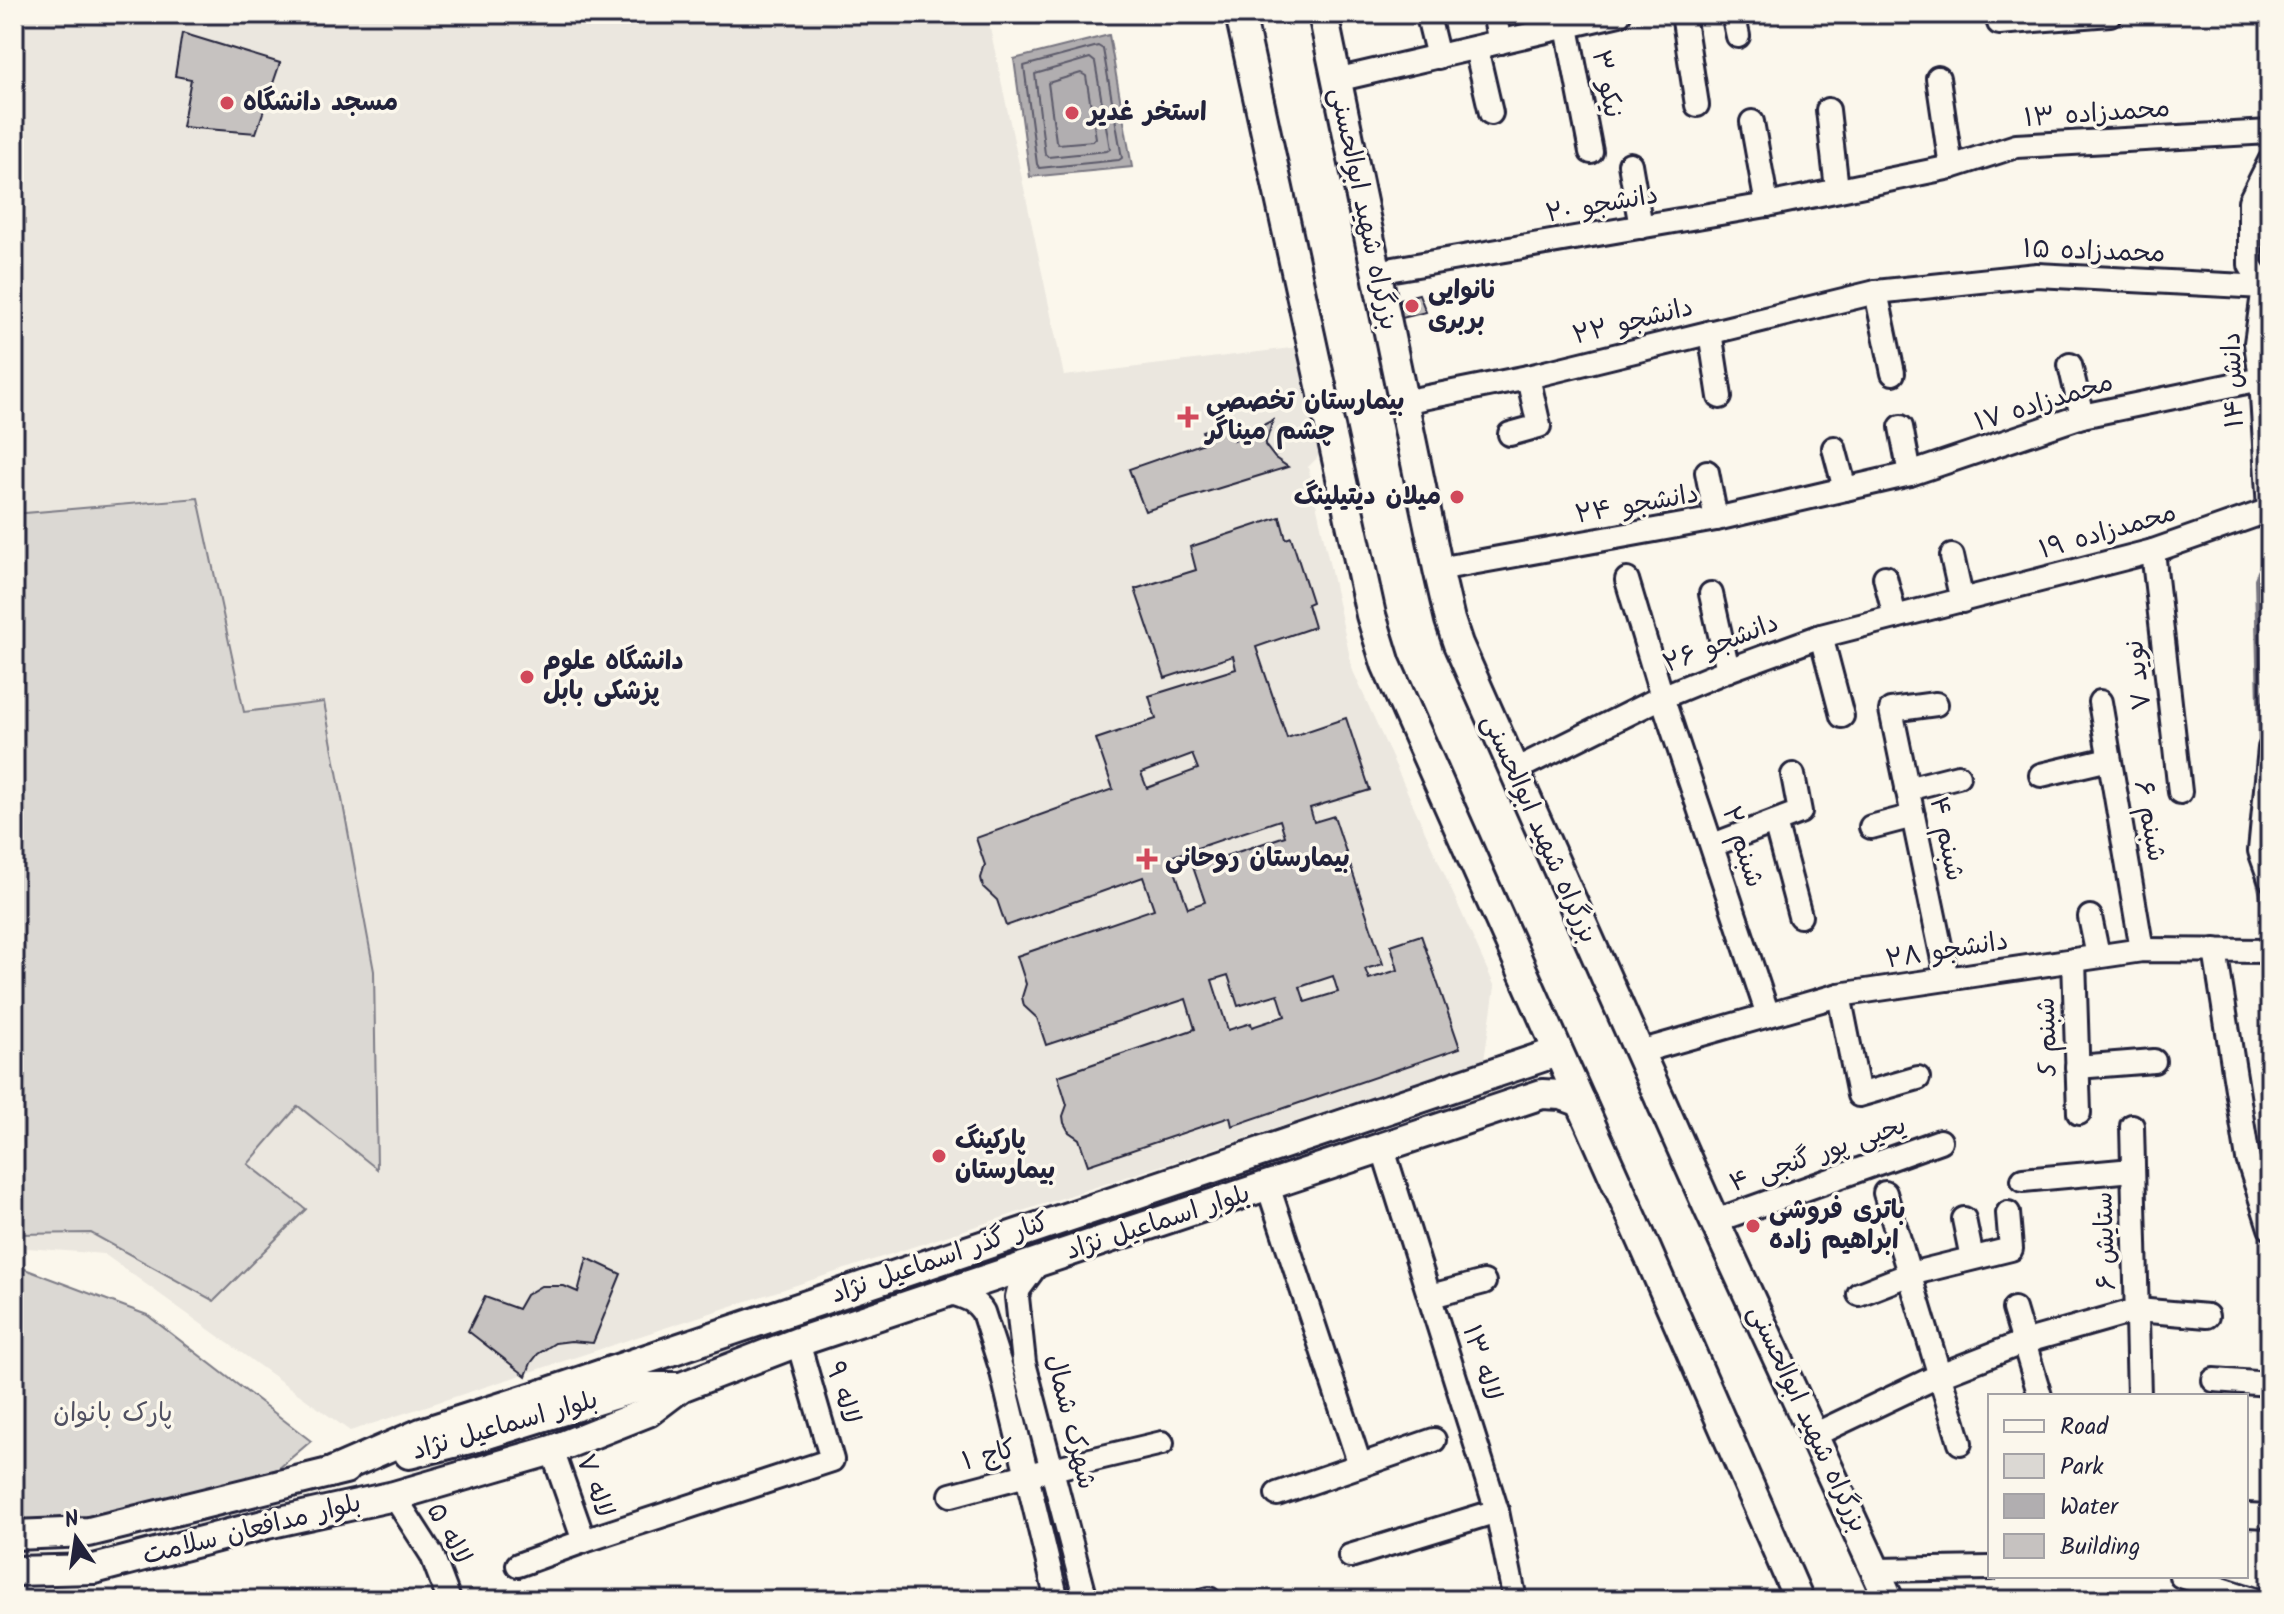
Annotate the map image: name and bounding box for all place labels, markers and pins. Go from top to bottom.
place label: مسجد دانشگاه [243,82,398,124]
place label: استخر غدیر [1085,92,1207,134]
marker: مسجد دانشگاه [218,94,236,112]
marker: استخر غدیر [1063,104,1081,122]
place label: نانوایی بربری [1428,270,1497,342]
marker: نانوایی بربری [1403,297,1421,315]
place label: بیمارستان تخصصی چشم میناگر [1204,381,1404,453]
marker: بیمارستان تخصصی چشم میناگر [1177,406,1199,428]
place label: میلان دیتیلینگ [1294,476,1441,518]
marker: میلان دیتیلینگ [1448,488,1466,506]
place label: دانشگاه علوم پزشکی بابل [543,641,684,713]
marker: دانشگاه علوم پزشکی بابل [518,668,536,686]
place label: بیمارستان روحانی [1165,838,1350,880]
marker: بیمارستان روحانی [1136,848,1158,870]
place label: پارکینگ بیمارستان [955,1120,1055,1192]
marker: پارکینگ بیمارستان [930,1147,948,1165]
place label: باتری فروشی ابراهیم زاده [1769,1190,1906,1262]
marker: باتری فروشی ابراهیم زاده [1744,1217,1762,1235]

